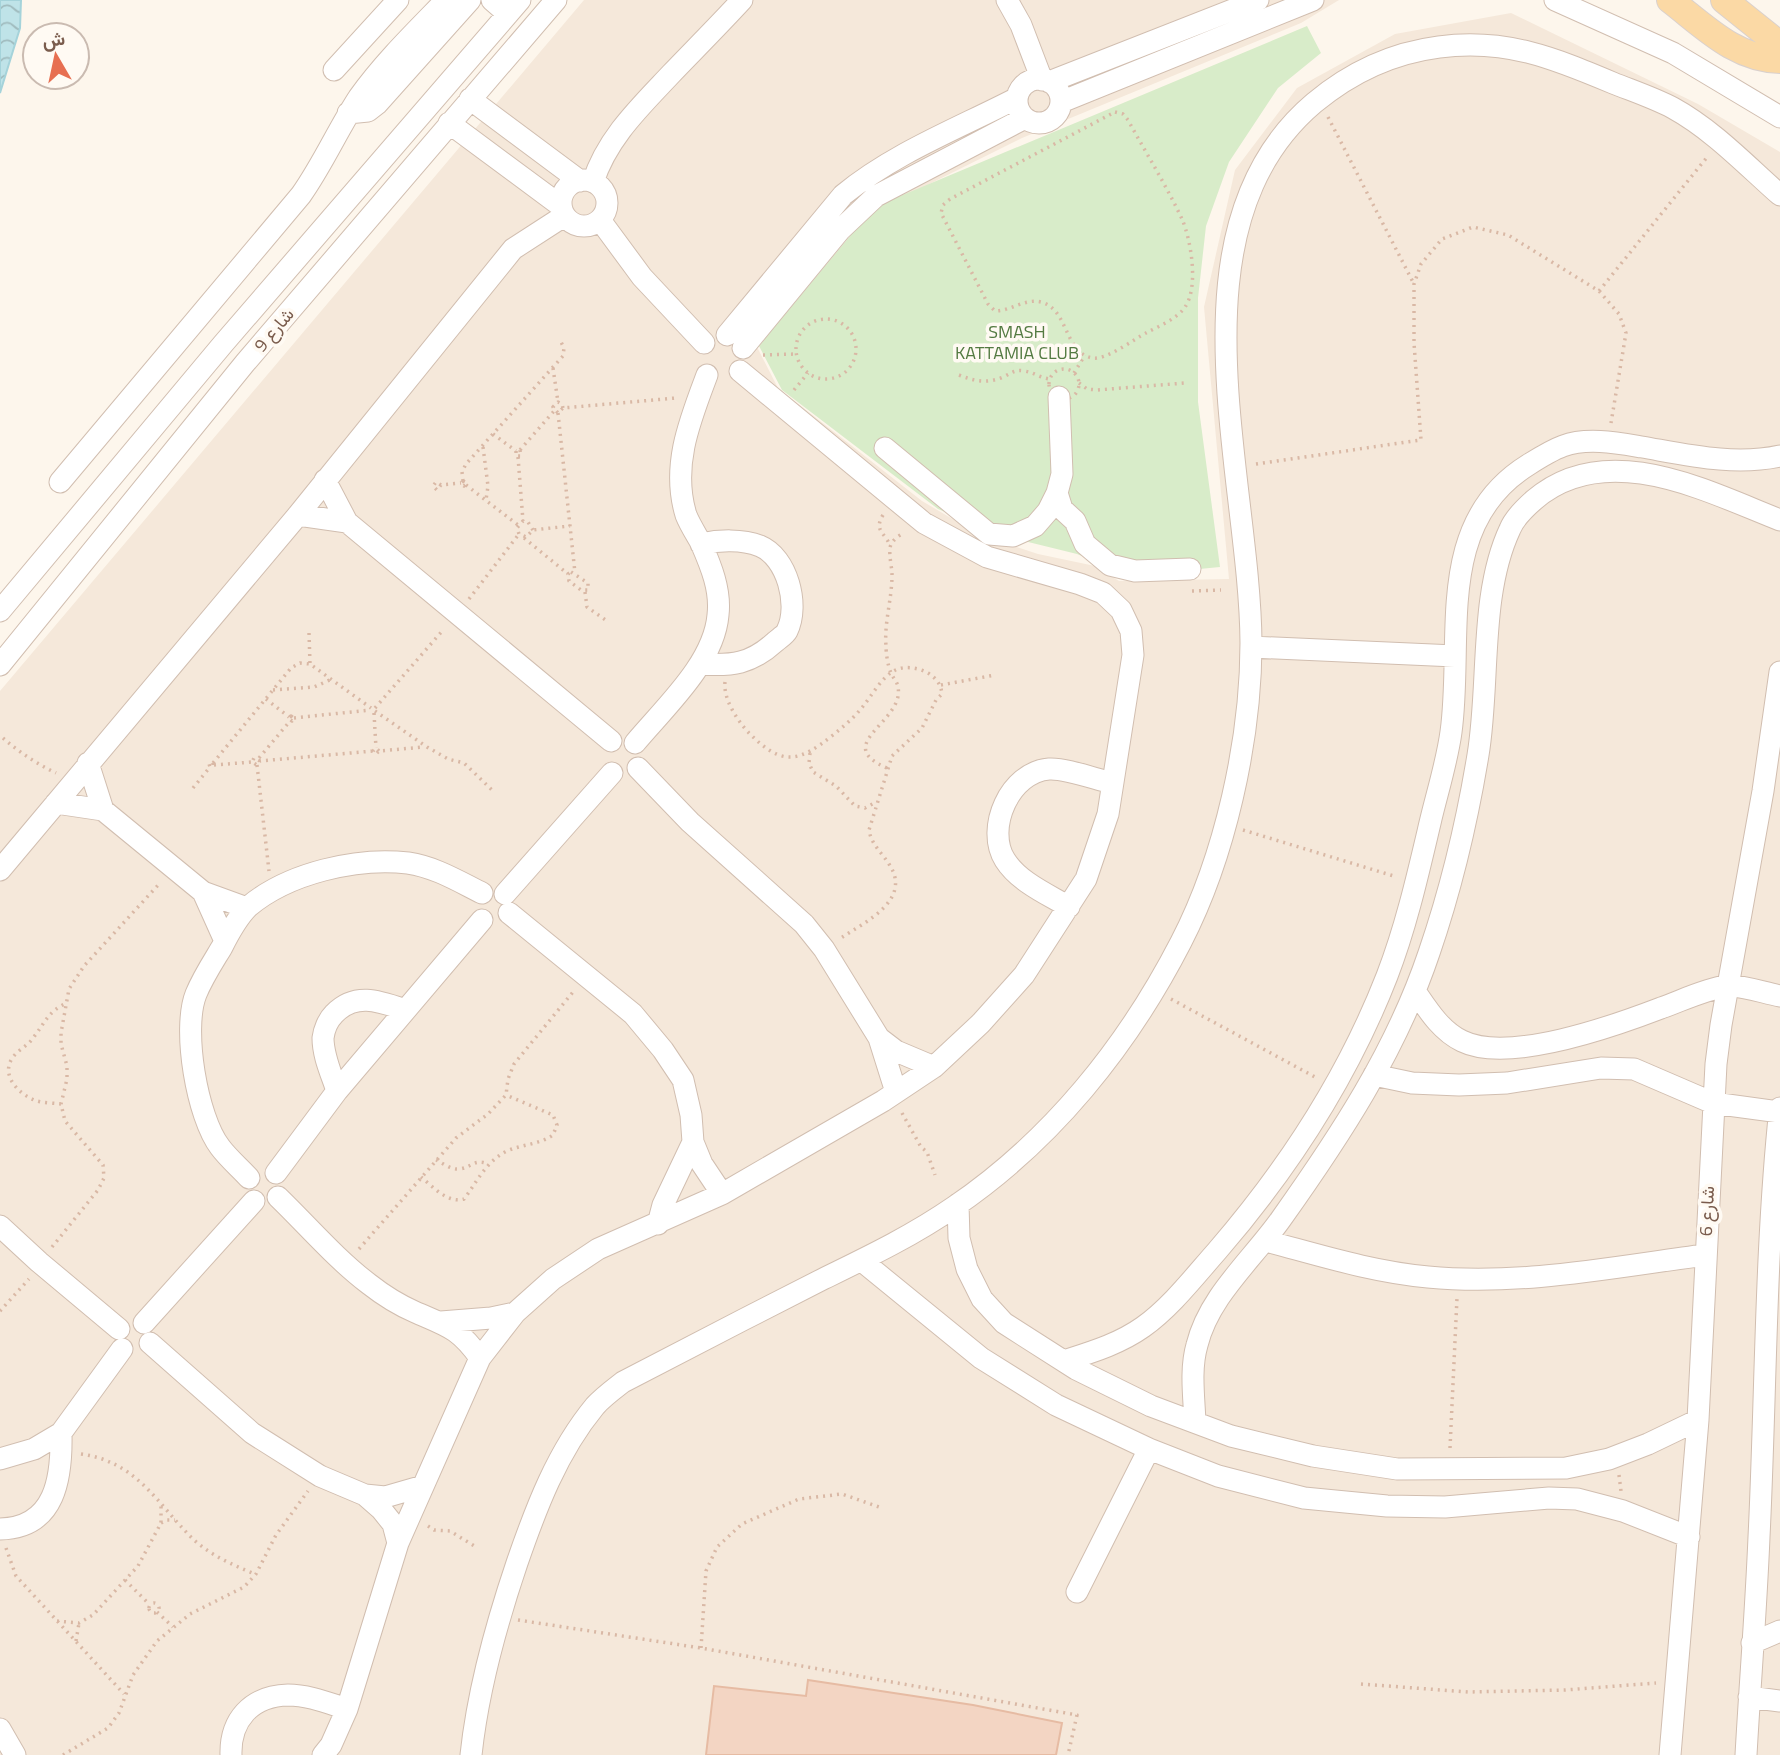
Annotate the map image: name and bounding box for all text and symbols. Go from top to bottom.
north arrow [21,21,91,91]
text: ش [40,23,67,55]
street label: شارع 9 [247,302,300,358]
park label: SMASH KATTAMIA CLUB [955,318,1079,366]
street label: شارع 6 [1692,1185,1721,1237]

